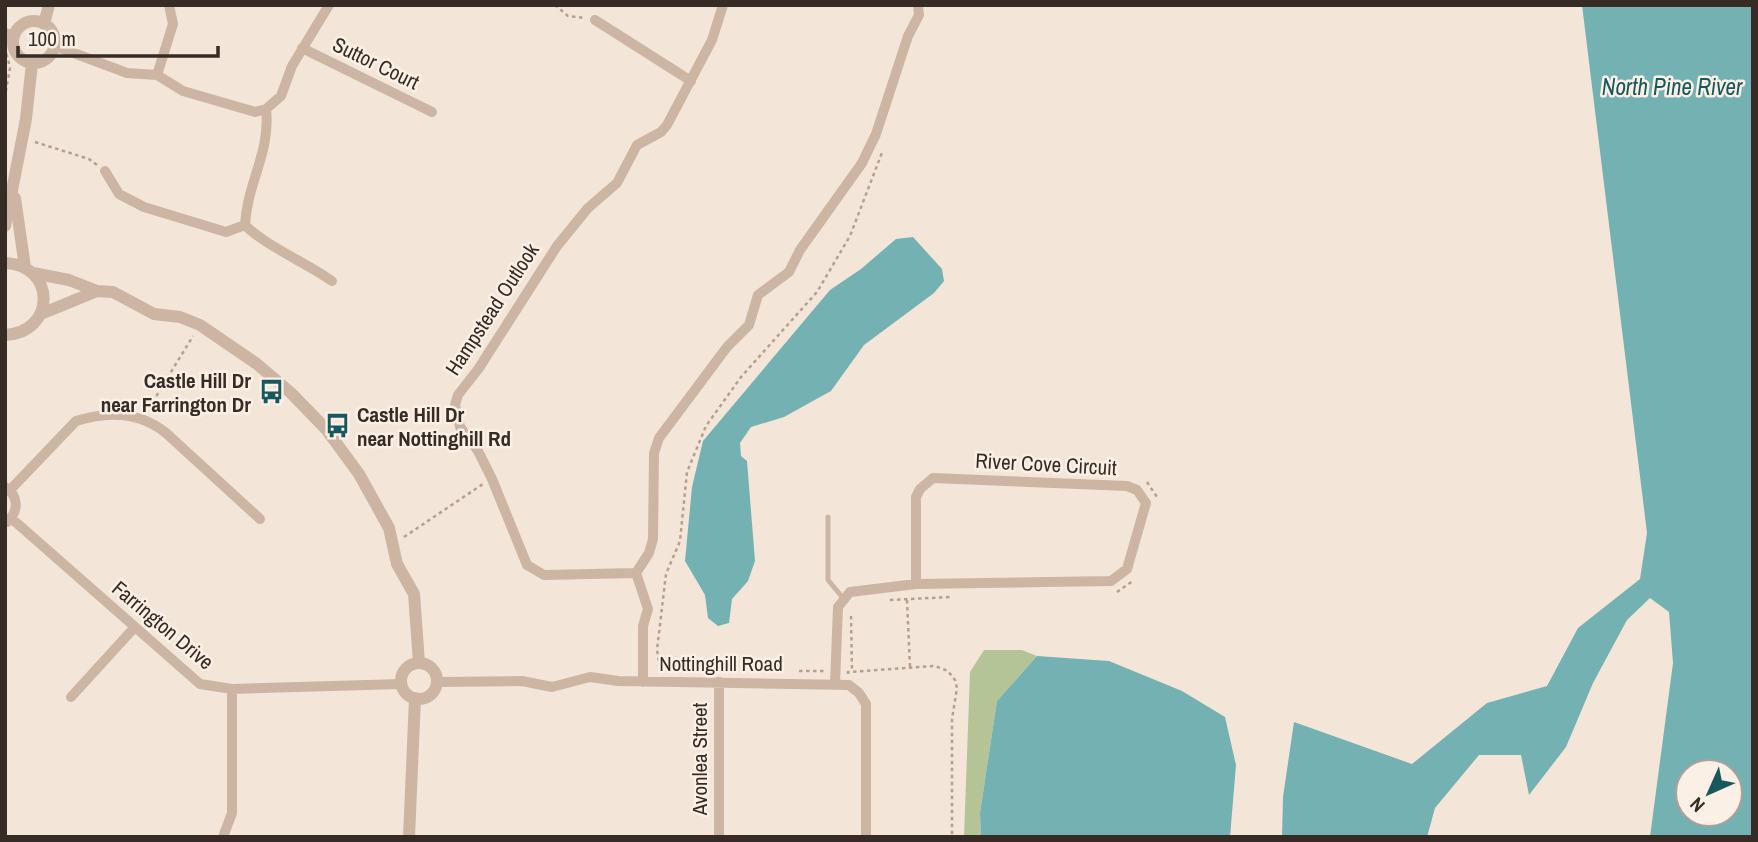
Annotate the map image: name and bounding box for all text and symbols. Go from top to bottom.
scale bar [18,14,217,58]
text: 100 m [28,24,76,53]
street label: Suttor Court [328,30,424,96]
water label: North Pine River [1602,71,1743,102]
street label: Hampstead Outlook [438,237,546,381]
place label: Castle Hill Dr near Farrington Dr [101,366,251,419]
bus stop icon: Castle Hill Dr near Farrington Dr [257,378,285,406]
place label: Castle Hill Dr near Nottinghill Rd [357,400,511,453]
bus stop icon: Castle Hill Dr near Nottinghill Rd [323,412,351,440]
street label: River Cove Circuit [975,446,1118,482]
street label: Farrington Drive [106,574,220,676]
street label: Nottinghill Road [659,649,783,678]
street label: Avonlea Street [685,702,714,816]
north arrow [1674,758,1744,828]
text: N [1684,792,1710,818]

